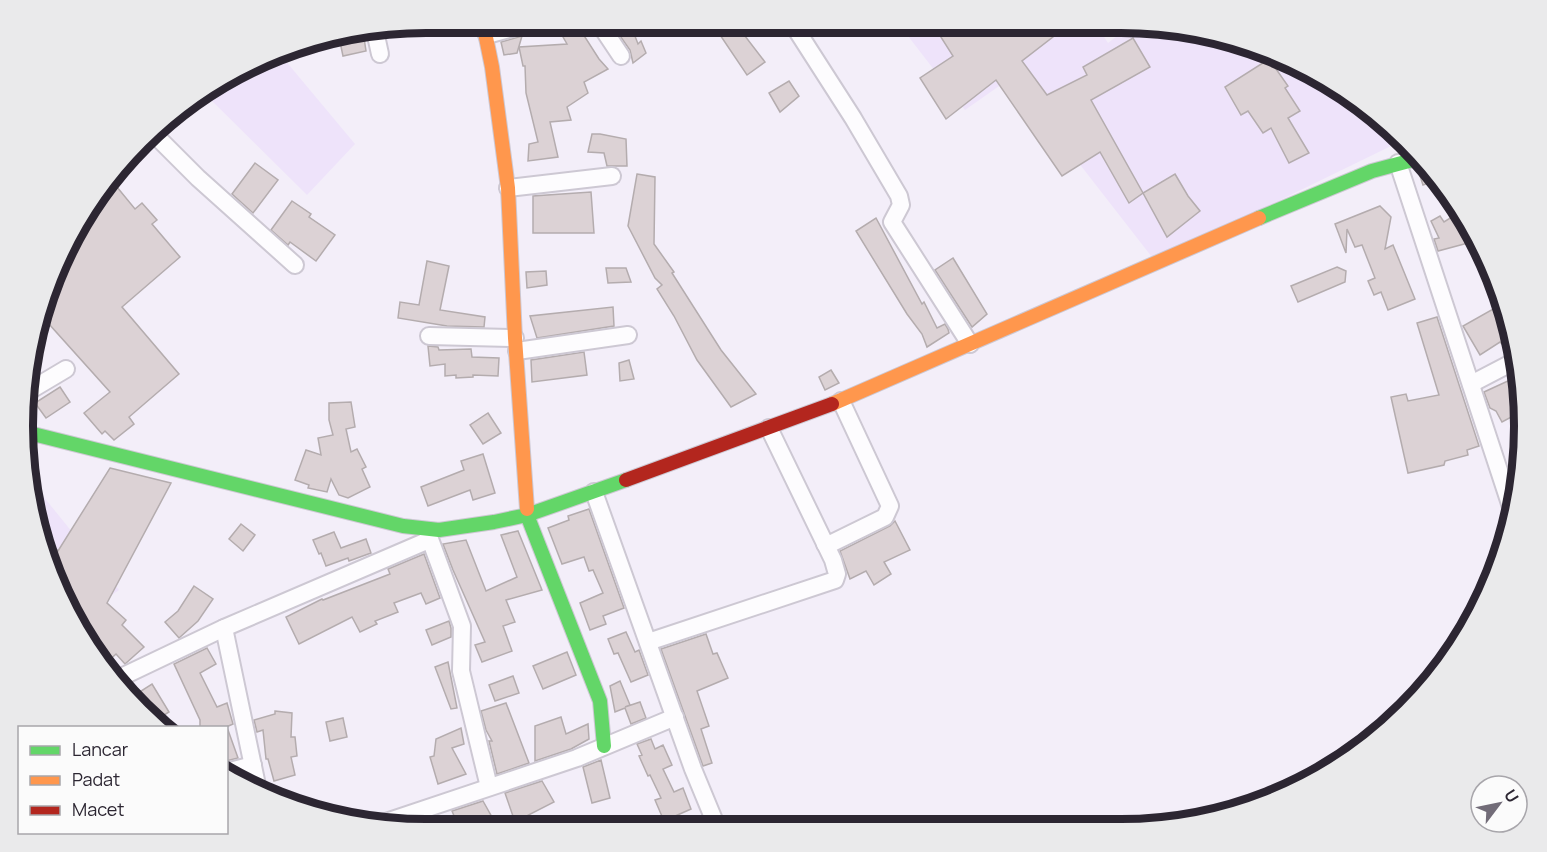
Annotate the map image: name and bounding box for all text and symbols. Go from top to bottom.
legend [18,726,228,834]
text: Lancar [72,737,129,761]
text: Padat [72,767,120,791]
north arrow [1469,774,1529,834]
text: U [1499,785,1524,807]
text: Macet [72,797,125,821]

